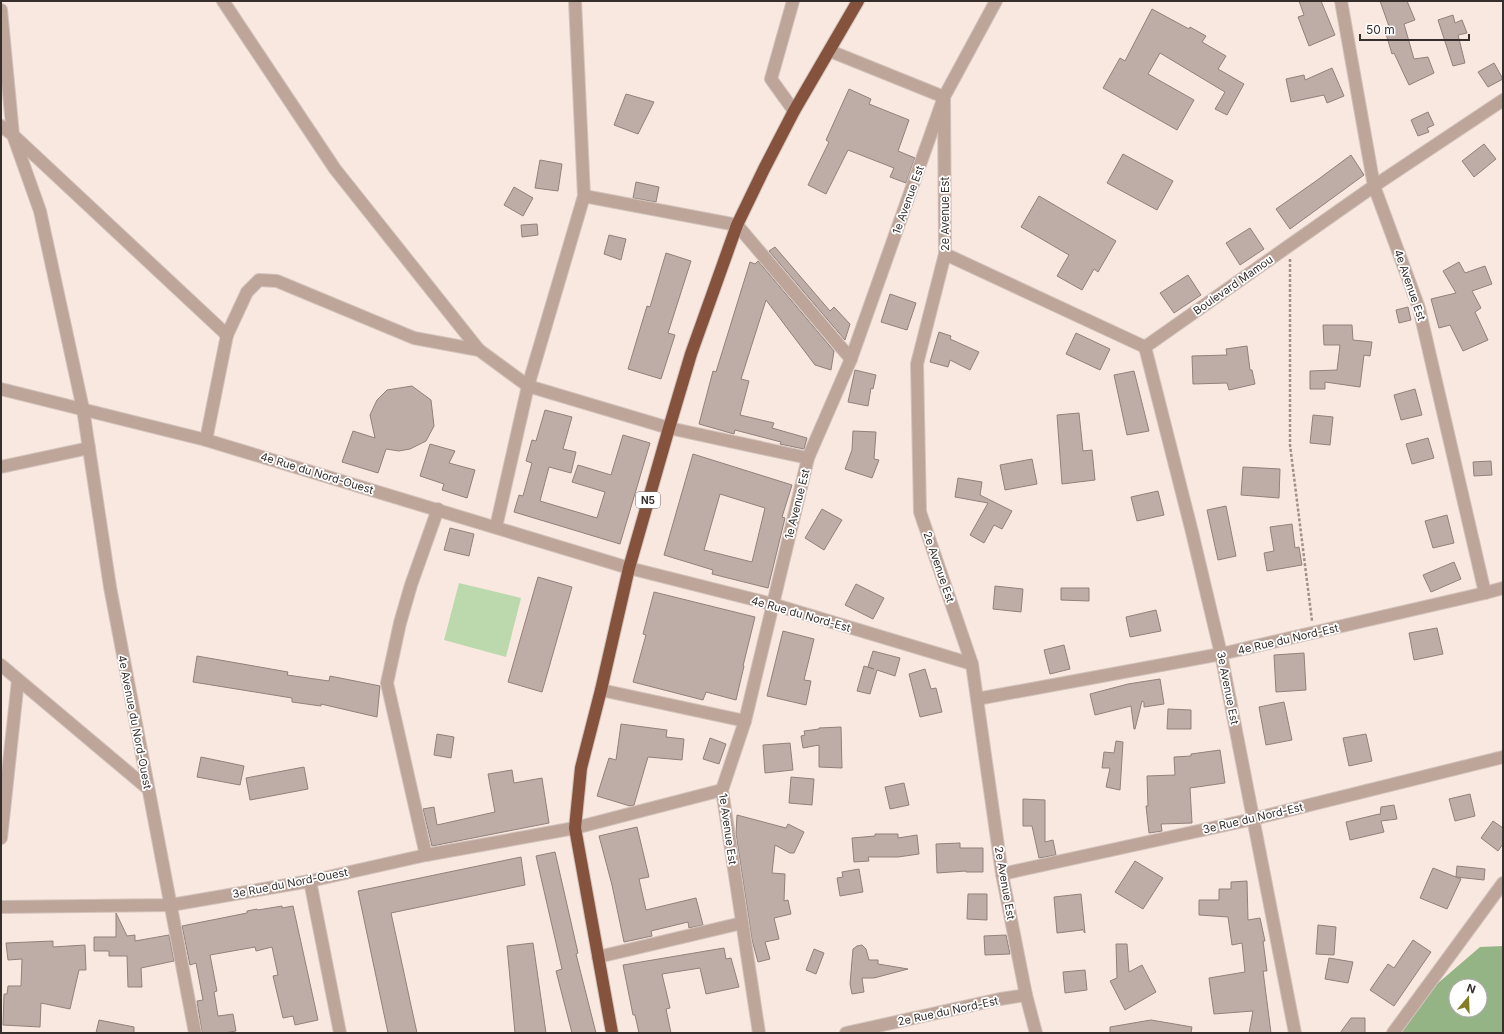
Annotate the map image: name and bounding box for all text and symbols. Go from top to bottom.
scale bar [1360,16,1469,42]
text: 50 m [1366,22,1395,37]
street label: 1e Avenue Est [889,164,927,236]
street label: 2e Avenue Est [938,177,952,251]
street label: 4e Avenue Est [1391,248,1429,323]
street label: Boulevard Mamou [1190,252,1276,318]
street label: 4e Rue du Nord-Ouest [259,449,376,497]
street label: 1e Avenue Est [782,467,813,540]
road number: N5 [636,492,660,508]
street label: 2e Avenue Est [920,530,958,605]
street label: 4e Rue du Nord-Est [750,593,853,635]
street label: 4e Rue du Nord-Est [1236,621,1340,657]
street label: 3e Avenue Est [1214,650,1242,726]
street label: 4e Avenue du Nord-Ouest [115,654,155,790]
street label: 1e Avenue Est [716,793,740,866]
street label: 3e Rue du Nord-Est [1202,800,1305,836]
street label: 2e Avenue Est [992,845,1018,921]
street label: 3e Rue du Nord-Ouest [231,865,349,901]
north arrow [1448,978,1488,1018]
text: N [1465,981,1478,997]
street label: 2e Rue du Nord-Est [897,993,1000,1028]

